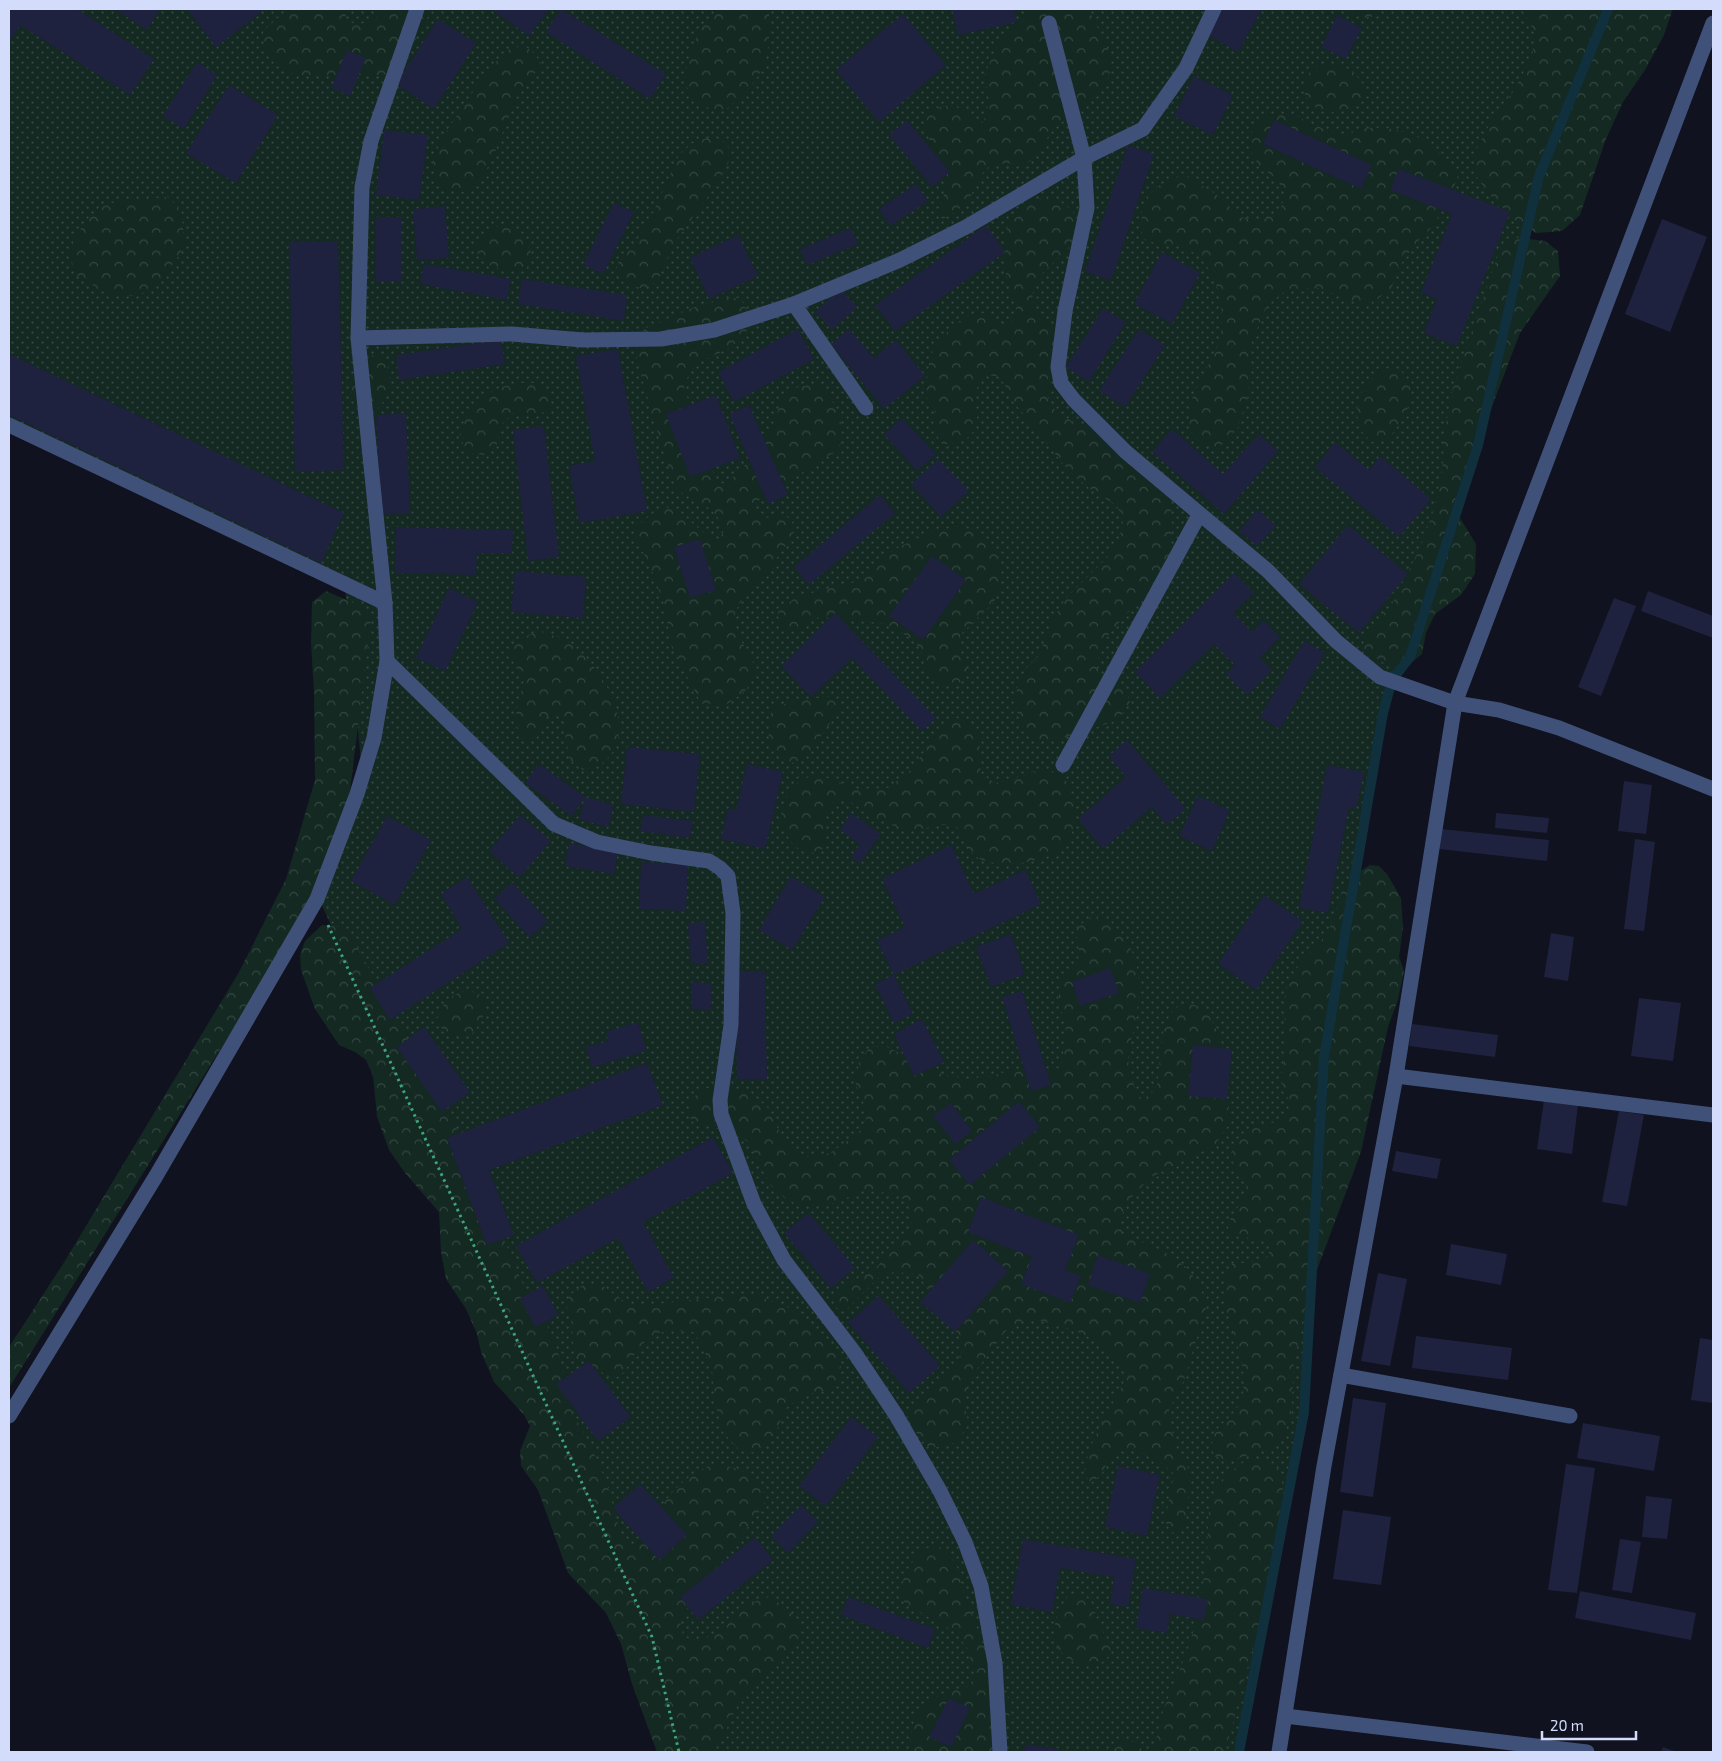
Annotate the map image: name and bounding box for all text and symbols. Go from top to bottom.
scale bar [1542,1708,1636,1740]
text: 20 m [1550,1716,1584,1734]

